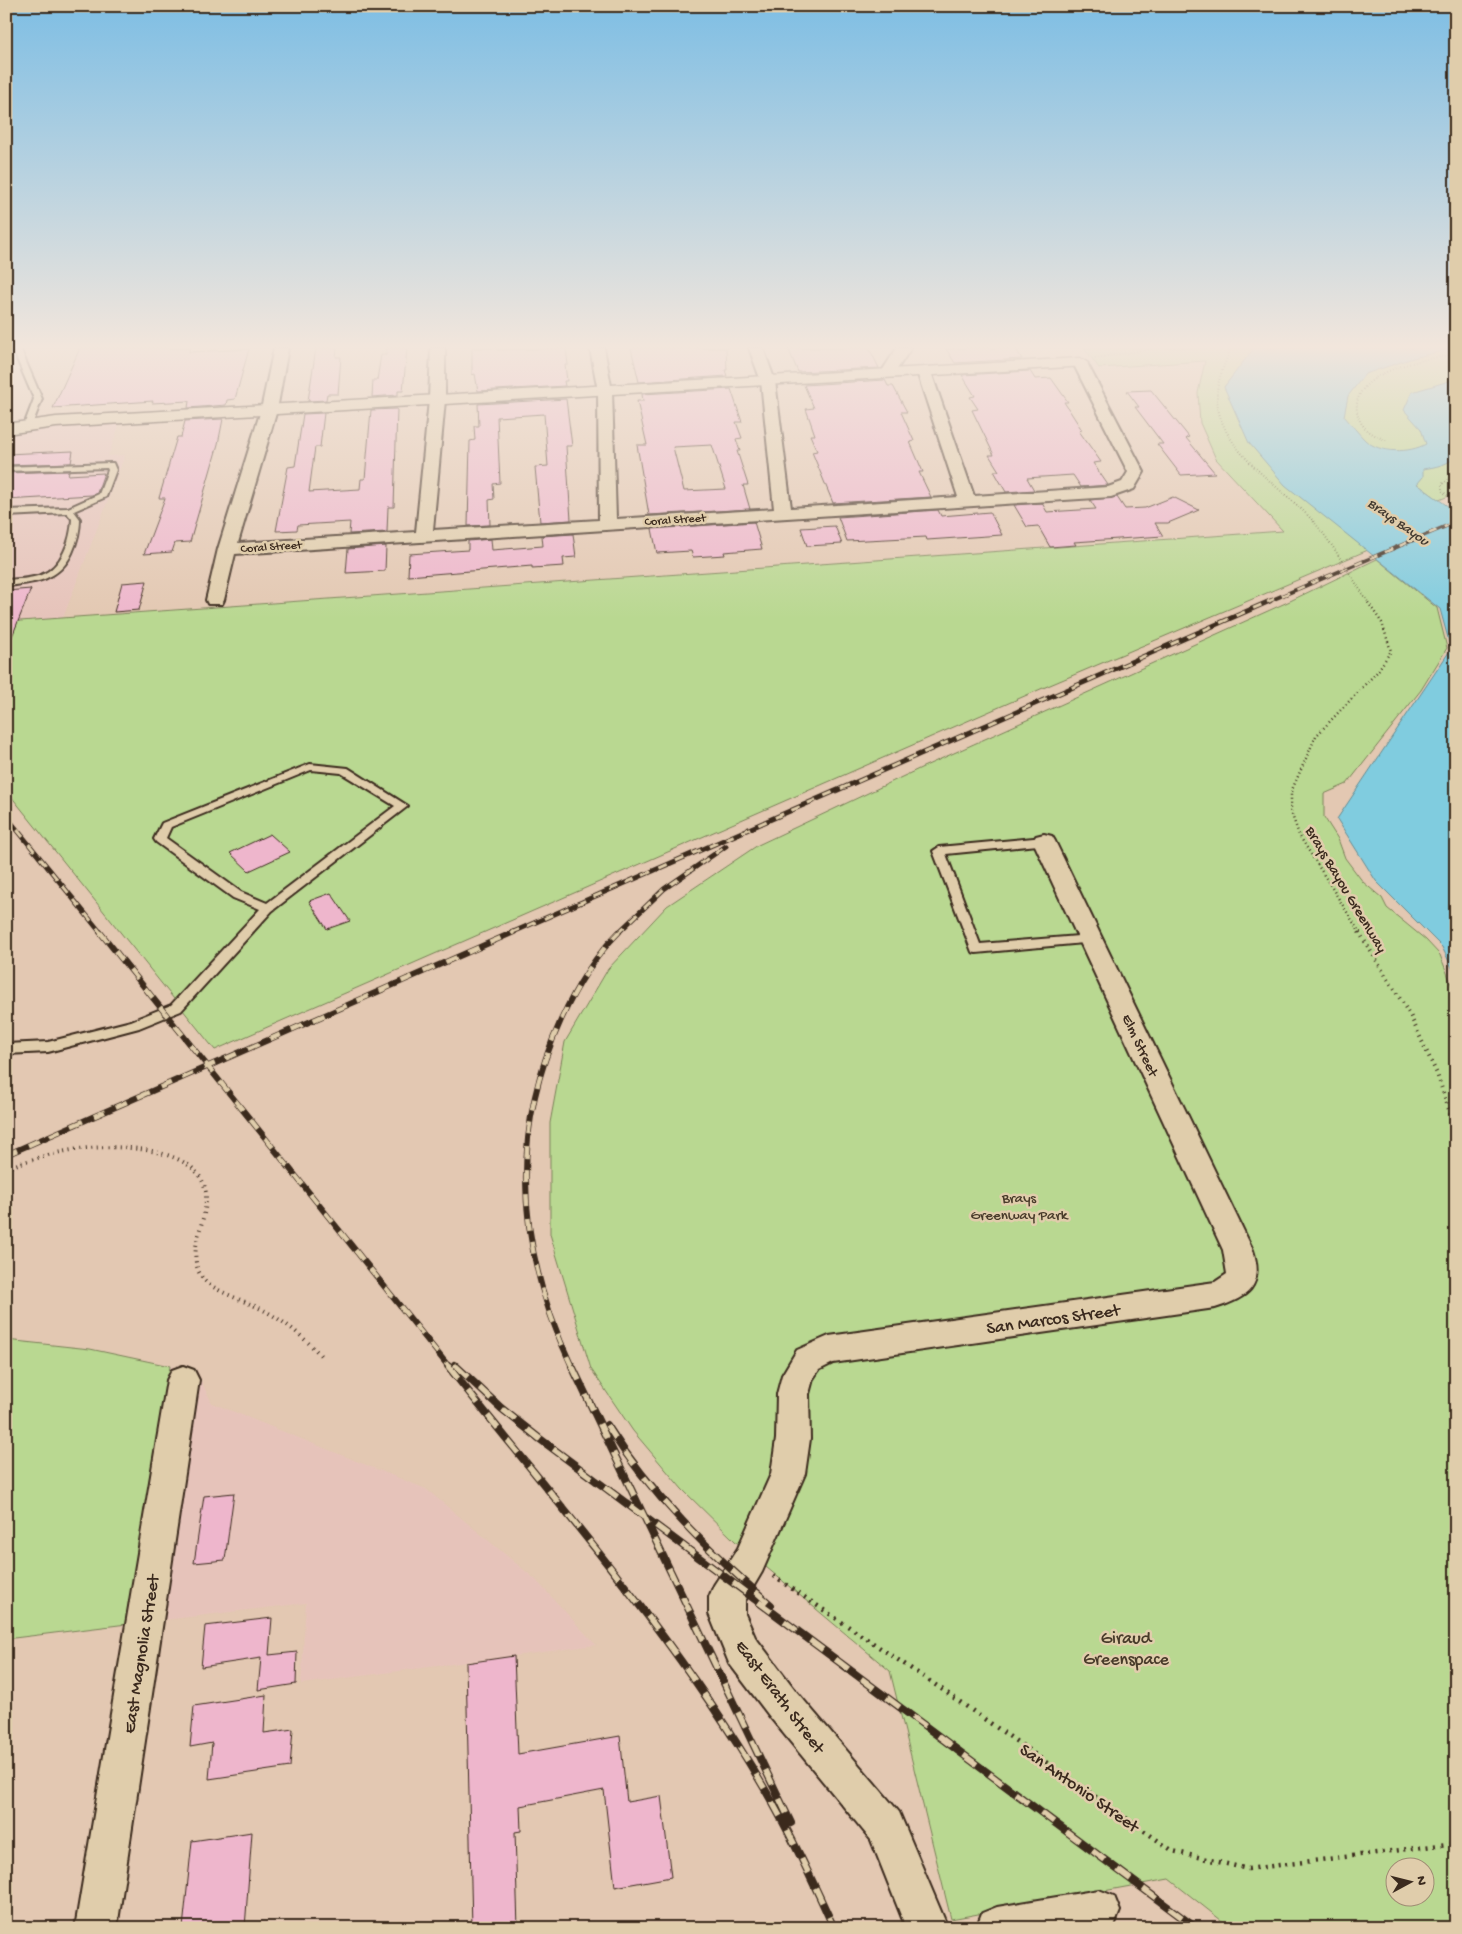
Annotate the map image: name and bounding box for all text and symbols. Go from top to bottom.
water label: Brays Bayou [1364,496,1433,551]
street label: Coral Street [644,512,707,530]
street label: Coral Street [240,539,303,557]
street label: Brays Bayou Greenway [1300,823,1390,957]
street label: Elm Street [1117,1012,1162,1082]
park label: Brays Greenway Park [971,1190,1069,1225]
street label: San Marcos Street [985,1300,1123,1340]
street label: East Magnolia Street [120,1572,166,1735]
park label: Giraud Greenspace [1083,1629,1170,1671]
street label: East Erath Street [730,1637,829,1760]
street label: San Antonio Street [1015,1740,1144,1839]
north arrow [1384,1856,1434,1906]
text: N [1411,1875,1429,1886]

